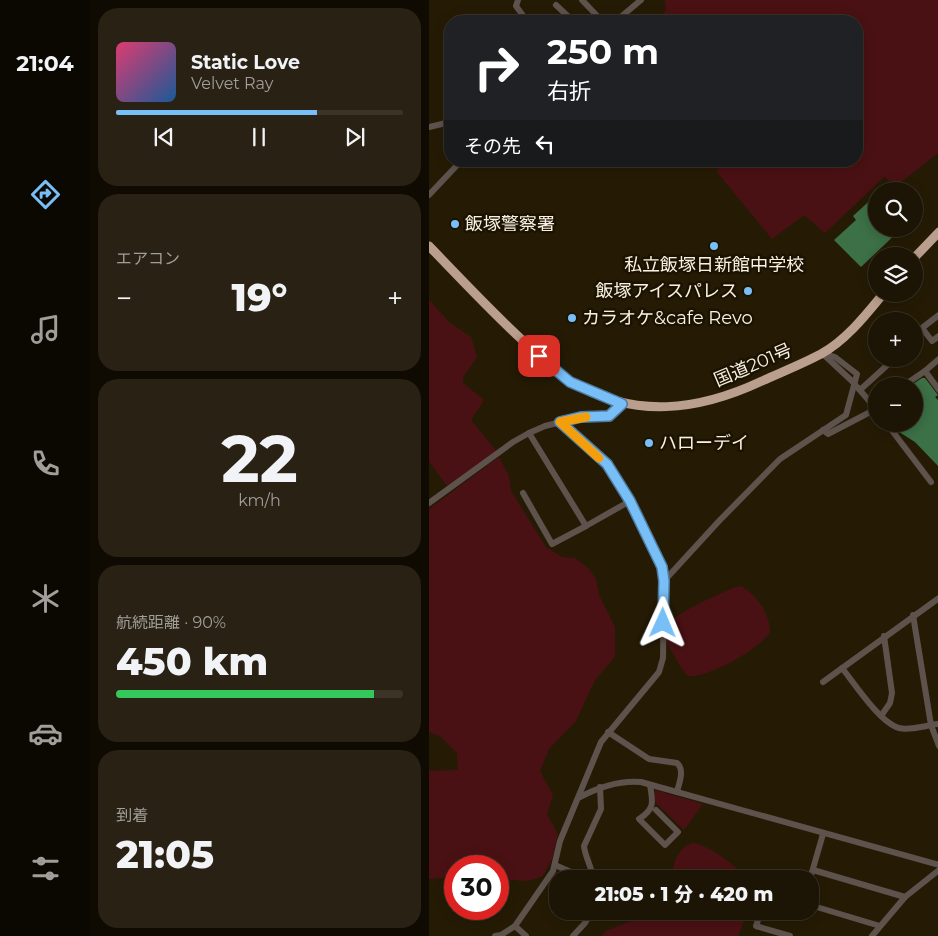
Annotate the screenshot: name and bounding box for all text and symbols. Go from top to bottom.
text: 250 m [547,30,659,73]
icon: right [464,35,529,100]
text: 21:04 [16,50,74,77]
text: Static Love [191,51,300,74]
text: Velvet Ray [191,74,273,93]
text: 右折 [547,78,591,105]
icon: previous [150,123,178,151]
icon: pause [245,123,273,151]
icon: next [341,123,369,151]
icon: left [531,130,559,158]
text: その先 [464,135,521,158]
icon: directions [28,177,63,212]
map controls [868,182,923,432]
button: search [868,182,923,237]
place label: 飯塚警察署 [465,213,555,235]
marker: 飯塚警察署 [449,218,461,230]
marker: 私立飯塚日新館中学校 [708,240,720,252]
button: layers [868,247,923,302]
text: エアコン [116,249,180,268]
place label: 私立飯塚日新館中学校 [624,254,804,276]
text: 19° [232,274,287,321]
place label: 飯塚アイスパレス [595,280,738,302]
text: − [116,281,132,315]
text: + [387,281,403,315]
marker: 飯塚アイスパレス [742,285,754,297]
place label: カラオケ&cafe Revo [582,307,753,329]
icon: music [28,312,63,347]
marker: カラオケ&cafe Revo [566,312,578,324]
button: + [868,312,923,367]
pin [518,335,560,377]
street label: 国道201号 [711,339,795,391]
icon: arrive [525,342,553,370]
button: − [868,377,923,432]
text: 22 [221,419,298,498]
place label: ハローデイ [659,432,749,454]
marker: ハローデイ [643,437,655,449]
icon: phone [28,446,63,481]
text: km/h [238,491,281,510]
icon: climate [28,581,63,616]
position arrow [636,596,688,648]
text: 航続距離 · 90% [116,613,226,632]
text: 450 km [116,638,268,685]
icon: car [28,716,63,751]
text: 到着 [116,806,148,825]
text: 21:05 [116,831,214,878]
icon: filters [28,851,63,886]
speed limit sign: 30 [444,855,509,920]
text: 21:05 · 1 分 · 420 m [595,883,773,906]

